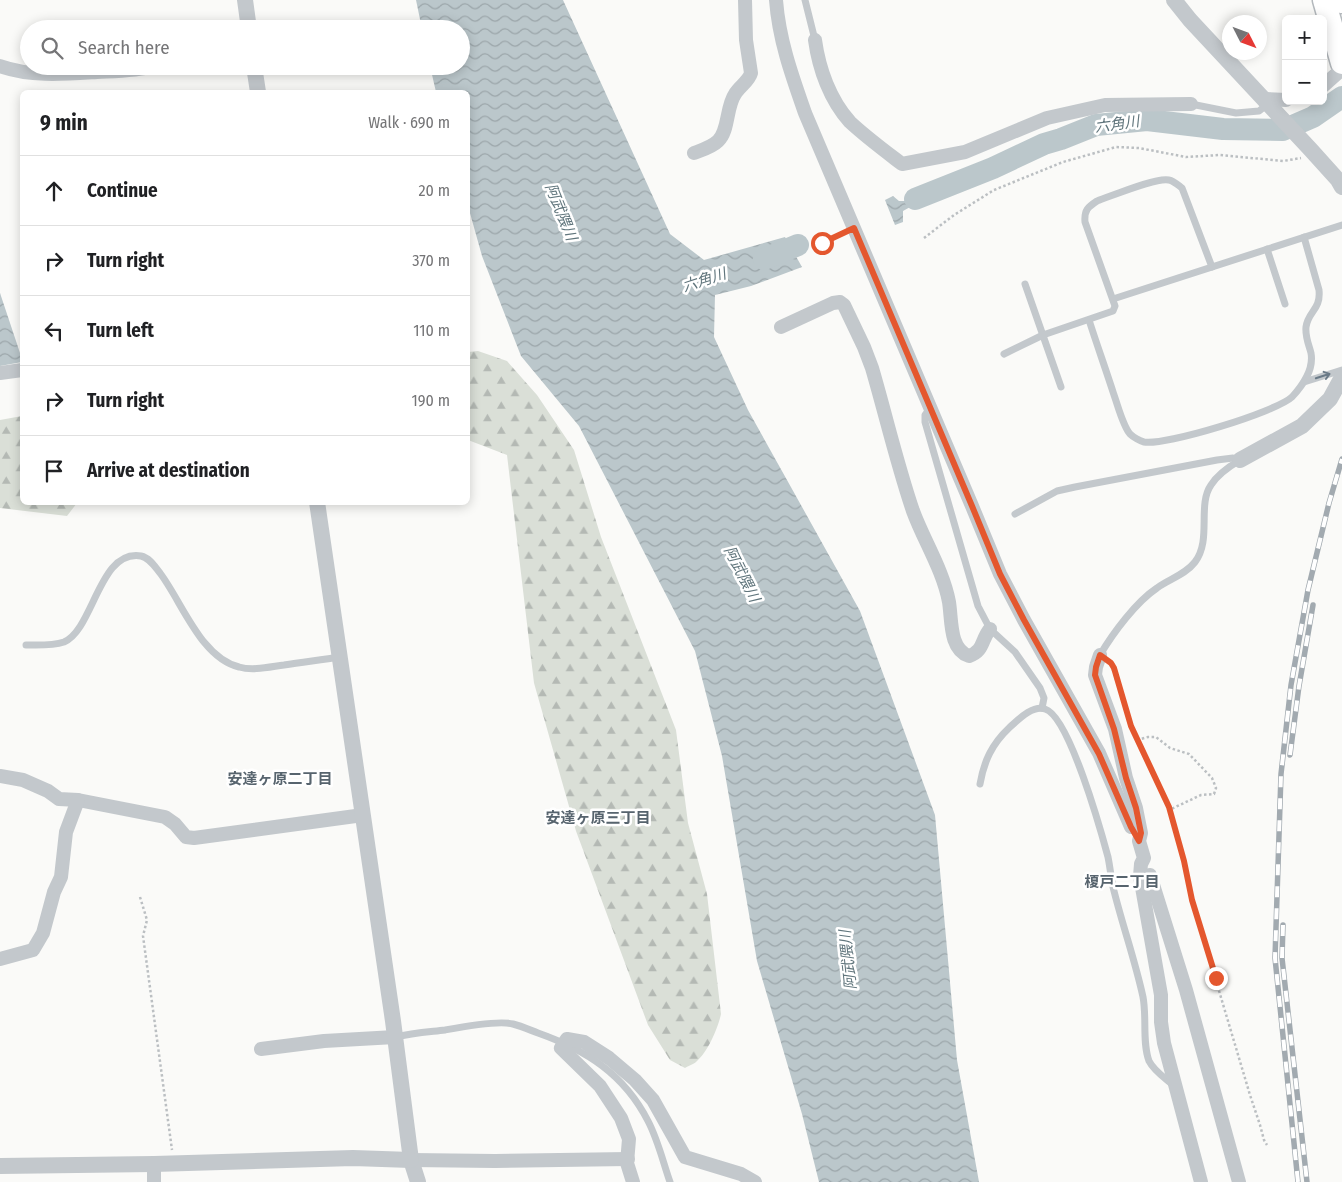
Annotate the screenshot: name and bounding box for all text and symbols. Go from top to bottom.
north arrow [1222,15,1267,60]
map controls [1282,15,1327,105]
button: + [1282,15,1327,60]
search box [20,20,470,75]
icon: search [38,34,66,62]
text: Search here [78,36,170,59]
button: − [1282,60,1327,105]
text: 9 min [40,110,88,136]
water label: 六角川 [1093,112,1143,136]
text: Walk · 690 m [368,113,450,132]
icon: ahead [40,177,68,205]
text: Continue [87,179,158,202]
text: 20 m [419,181,450,200]
water label: 阿武隈川 [541,181,581,245]
route start [811,232,834,255]
icon: right [40,247,68,275]
text: Turn right [87,249,164,272]
text: 370 m [412,251,450,270]
water label: 六角川 [680,264,730,296]
icon: left [40,317,68,345]
text: Turn left [87,319,154,342]
text: 110 m [413,321,450,340]
one-way arrow [1314,371,1330,381]
icon: right [40,387,68,415]
text: Turn right [87,389,164,412]
text: 190 m [412,391,450,410]
icon: arrive [40,457,68,485]
text: Arrive at destination [87,459,250,482]
water label: 阿武隈川 [720,543,765,607]
district label: 安達ヶ原二丁目 [227,770,333,788]
district label: 安達ヶ原三丁目 [545,809,651,827]
district label: 榎戸二丁目 [1084,873,1160,891]
water label: 阿武隈川 [836,927,860,991]
route end [1205,967,1228,990]

